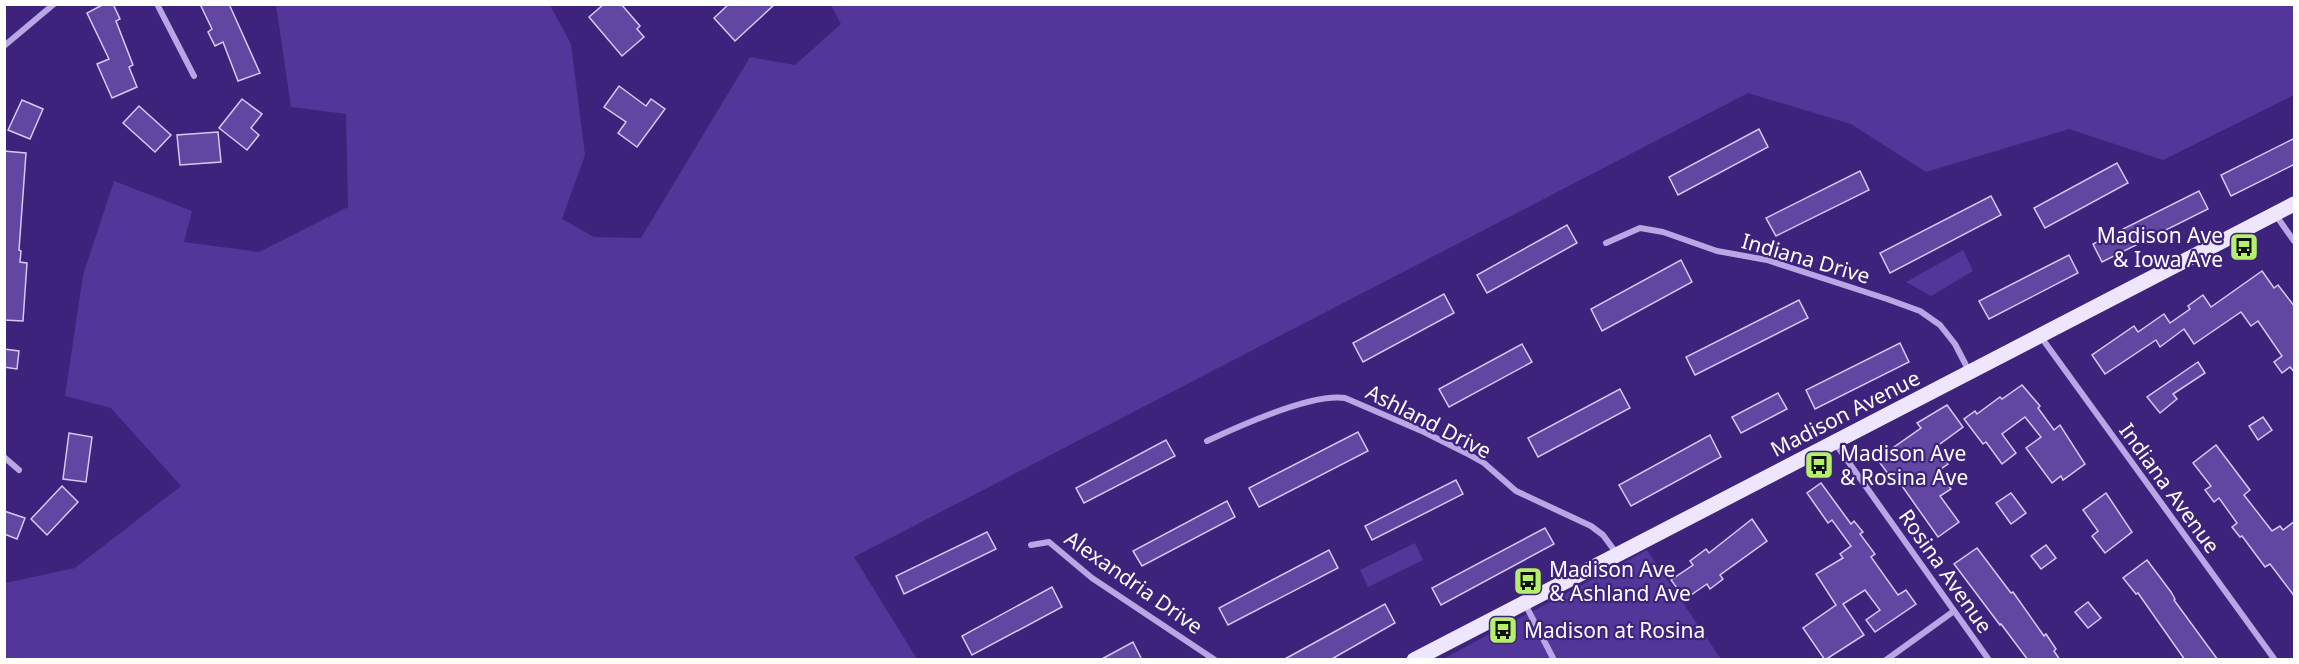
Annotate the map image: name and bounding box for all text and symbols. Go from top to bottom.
place label: Madison Ave & Iowa Ave [2097,221,2223,273]
street label: Indiana Drive [1739,226,1873,290]
bus stop icon: Madison Ave & Iowa Ave [2228,231,2260,263]
street label: Madison Avenue [1766,363,1924,463]
street label: Ashland Drive [1362,377,1496,465]
street label: Indiana Avenue [2113,417,2227,559]
place label: Madison Ave & Rosina Ave [1840,439,1968,491]
bus stop icon: Madison Ave & Rosina Ave [1803,449,1835,481]
street label: Rosina Avenue [1893,503,1999,639]
street label: Alexandria Drive [1059,524,1209,640]
place label: Madison Ave & Ashland Ave [1549,555,1691,607]
bus stop icon: Madison Ave & Ashland Ave [1512,565,1544,597]
bus stop icon: Madison at Rosina [1487,614,1519,646]
place label: Madison at Rosina [1524,616,1705,644]

